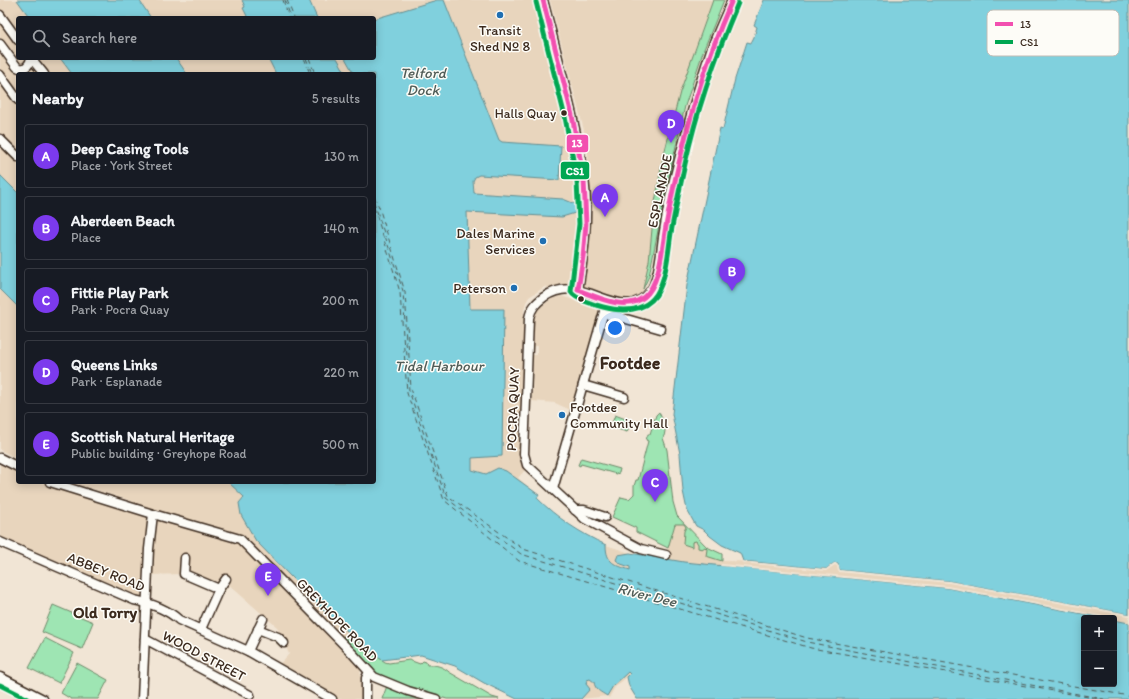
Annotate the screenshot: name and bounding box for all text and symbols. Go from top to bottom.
marker: Transit Shed № 8 [495,10,505,20]
legend [987,10,1119,56]
search box [16,16,376,60]
text: 13 [1020,18,1031,31]
place label: Transit Shed № 8 [470,22,530,55]
icon: search [30,27,52,49]
text: Search here [62,29,137,47]
text: CS1 [1020,36,1038,49]
water label: Telford Dock [400,64,448,99]
text: Nearby [32,88,84,108]
text: 5 results [312,91,360,106]
place label: Halls Quay [495,106,556,121]
marker: Halls Quay [559,108,569,118]
pin: D [658,110,684,143]
line badge: 13 [566,134,589,153]
text: 13 [571,137,583,150]
text: Deep Casing Tools [71,140,189,158]
text: A [42,149,50,164]
text: 130 m [324,149,359,164]
street label: ESPLANADE [644,152,676,229]
text: Place · York Street [71,158,172,173]
line badge: CS1 [560,161,590,180]
text: CS1 [566,165,585,178]
pin: A [592,184,618,217]
text: Aberdeen Beach [71,212,175,230]
text: B [42,221,50,236]
text: 140 m [323,221,359,236]
place label: Dales Marine Services [456,225,535,258]
text: Place [71,230,101,245]
marker: Dales Marine Services [538,236,548,246]
pin: B [719,258,745,291]
place label: Peterson [453,280,506,297]
marker: Peterson [509,283,519,293]
text: Fittie Play Park [71,284,169,302]
text: C [42,293,50,308]
text: 200 m [322,293,359,308]
unlabelled marker [576,294,586,304]
text: Park · Pocra Quay [71,302,169,317]
your location [605,318,625,338]
district label: Footdee [600,352,661,374]
text: Queens Links [71,356,157,374]
water label: Tidal Harbour [395,357,486,375]
text: D [42,365,50,380]
text: 220 m [323,365,359,380]
street label: POCRA QUAY [503,367,523,451]
text: Park · Esplanade [71,374,162,389]
place label: Footdee Community Hall [570,399,668,432]
marker: Footdee Community Hall [557,410,567,420]
text: Scottish Natural Heritage [71,428,235,446]
text: E [42,437,50,452]
text: 500 m [322,437,359,452]
text: Public building · Greyhope Road [71,446,247,461]
pin: C [642,469,668,502]
street label: ABBEY ROAD [65,549,147,595]
pin: E [255,563,281,596]
street label: GREYHOPE ROAD [293,575,381,665]
water label: River Dee [616,579,679,611]
district label: Old Torry [73,603,138,623]
map controls [1081,615,1117,687]
button: + [1081,615,1117,651]
street label: WOOD STREET [159,627,249,685]
button: − [1081,651,1117,687]

